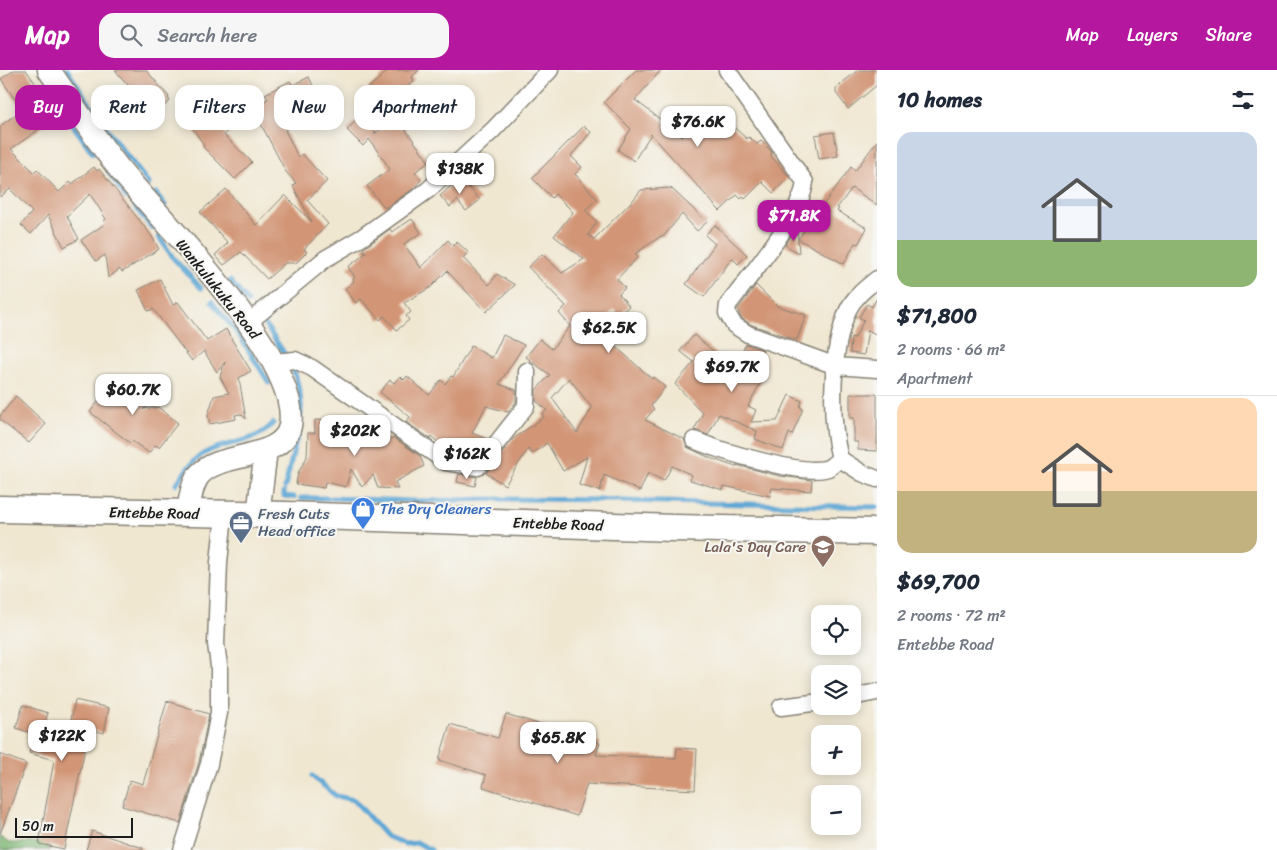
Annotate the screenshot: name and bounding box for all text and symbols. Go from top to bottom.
search box [99,13,449,58]
text: Map [25,14,69,56]
text: Search here [157,19,257,52]
text: Map [1066,19,1099,51]
text: Layers [1127,19,1178,51]
text: Share [1206,19,1252,51]
icon: search [117,21,145,49]
text: 10 homes [897,81,982,119]
chip: Buy [15,85,81,130]
chip: Rent [91,85,165,130]
chip: Filters [175,85,264,130]
chip: New [274,85,344,130]
chip: Apartment [354,85,475,130]
icon: filters [1229,86,1257,114]
pin: $76.6K [657,106,739,148]
text: $76.6K [672,107,724,136]
pin: $138K [425,152,495,195]
text: $138K [437,154,483,183]
icon: home [1032,165,1122,255]
pin: $71.8K [753,200,835,242]
text: $71.8K [769,201,819,230]
street label: Wankulukuku Road [169,233,268,346]
text: $71,800 [897,297,977,335]
pin: $62.5K [568,312,650,354]
text: $62.5K [582,313,636,342]
text: 2 rooms · 66 m² [897,335,1006,364]
pin: $69.7K [691,350,773,393]
text: $69.7K [705,352,759,381]
text: Apartment [897,364,973,393]
pin: $60.7K [92,374,174,416]
text: $60.7K [106,375,160,404]
pin: $202K [320,414,390,457]
text: $202K [330,416,380,445]
icon: home [1032,430,1122,520]
pin: $162K [432,438,502,480]
text: $162K [444,439,490,468]
shop icon: The Dry Cleaners [350,496,376,530]
place label: The Dry Cleaners [380,496,491,522]
street label: Entebbe Road [109,499,201,527]
place label: Fresh Cuts Head office [258,501,336,544]
street label: Entebbe Road [512,509,605,539]
office icon: Fresh Cuts Head office [228,510,254,544]
place label: Lala's Day Care [704,534,806,560]
school or university icon: Lala's Day Care [810,534,836,568]
text: $69,700 [897,563,980,601]
text: 2 rooms · 72 m² [897,601,1006,630]
map controls [811,605,861,835]
button: locate [811,605,861,655]
text: Entebbe Road [897,630,994,659]
button: layers [811,665,861,715]
pin: $122K [27,720,97,762]
text: $122K [39,721,85,750]
pin: $65.8K [517,722,599,764]
text: $65.8K [531,723,585,752]
button: + [811,725,861,775]
button: − [811,785,861,835]
text: 50 m [22,814,54,839]
scale bar [15,815,132,838]

